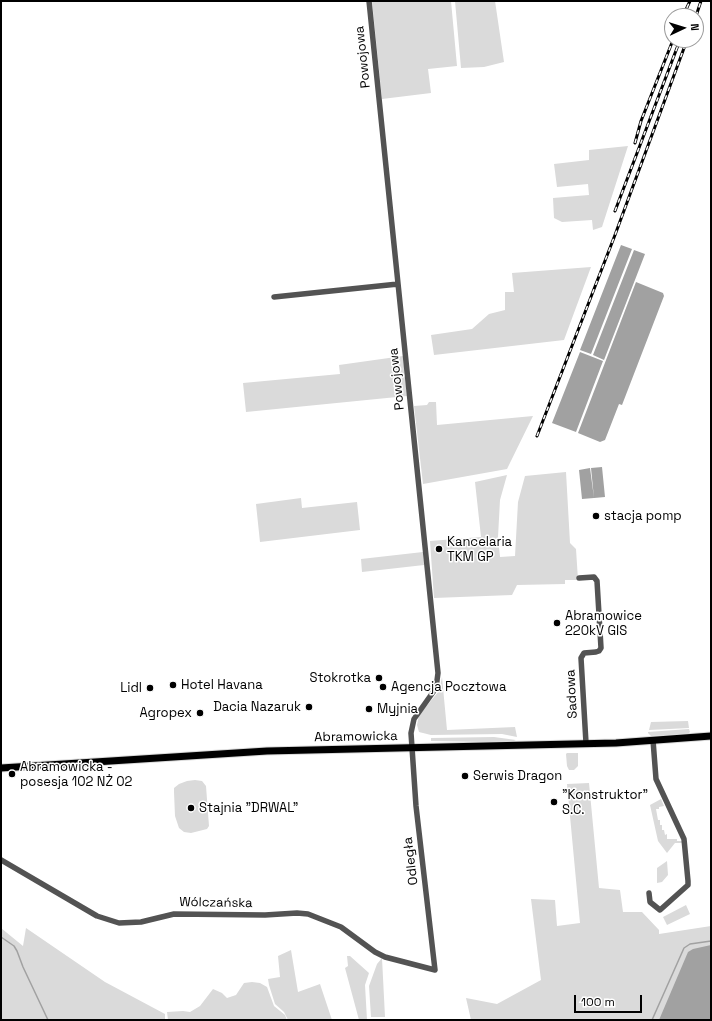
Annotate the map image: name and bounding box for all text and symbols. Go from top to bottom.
north arrow [664,8,704,48]
text: N [688,23,702,31]
street label: Powojowa [352,25,374,89]
street label: Powojowa [386,347,408,411]
place label: stacja pomp [604,508,682,524]
marker: stacja pomp [591,511,601,521]
place label: Kancelaria TKM GP [447,534,512,565]
marker: Kancelaria TKM GP [434,544,444,554]
place label: Abramowice 220kV GIS [565,608,642,639]
marker: Abramowice 220kV GIS [552,618,562,628]
street label: Sadowa [563,669,581,719]
place label: Stokrotka [310,670,371,686]
marker: Stokrotka [374,673,384,683]
place label: Hotel Havana [181,677,263,693]
place label: Agencja Pocztowa [391,679,506,695]
place label: Lidl [120,680,142,696]
marker: Hotel Havana [168,680,178,690]
marker: Agencja Pocztowa [378,682,388,692]
marker: Lidl [145,683,155,693]
place label: Dacia Nazaruk [213,699,301,715]
place label: Myjnia [377,701,418,717]
marker: Dacia Nazaruk [304,702,314,712]
marker: Myjnia [364,704,374,714]
place label: Agropex [139,705,192,721]
marker: Agropex [195,708,205,718]
street label: Abramowicka [314,728,398,746]
place label: Abramowicka - posesja 102 NŻ 02 [20,759,132,790]
place label: Serwis Dragon [473,768,562,784]
marker: Abramowicka - posesja 102 NŻ 02 [7,769,17,779]
marker: Serwis Dragon [460,771,470,781]
place label: "Konstruktor" S.C. [562,787,648,818]
marker: "Konstruktor" S.C. [549,797,559,807]
place label: Stajnia "DRWAL" [199,800,298,816]
marker: Stajnia "DRWAL" [186,803,196,813]
street label: Odległa [400,836,422,886]
street label: Wólczańska [179,895,253,911]
scale bar [576,987,644,1013]
text: 100 m [581,994,615,1010]

